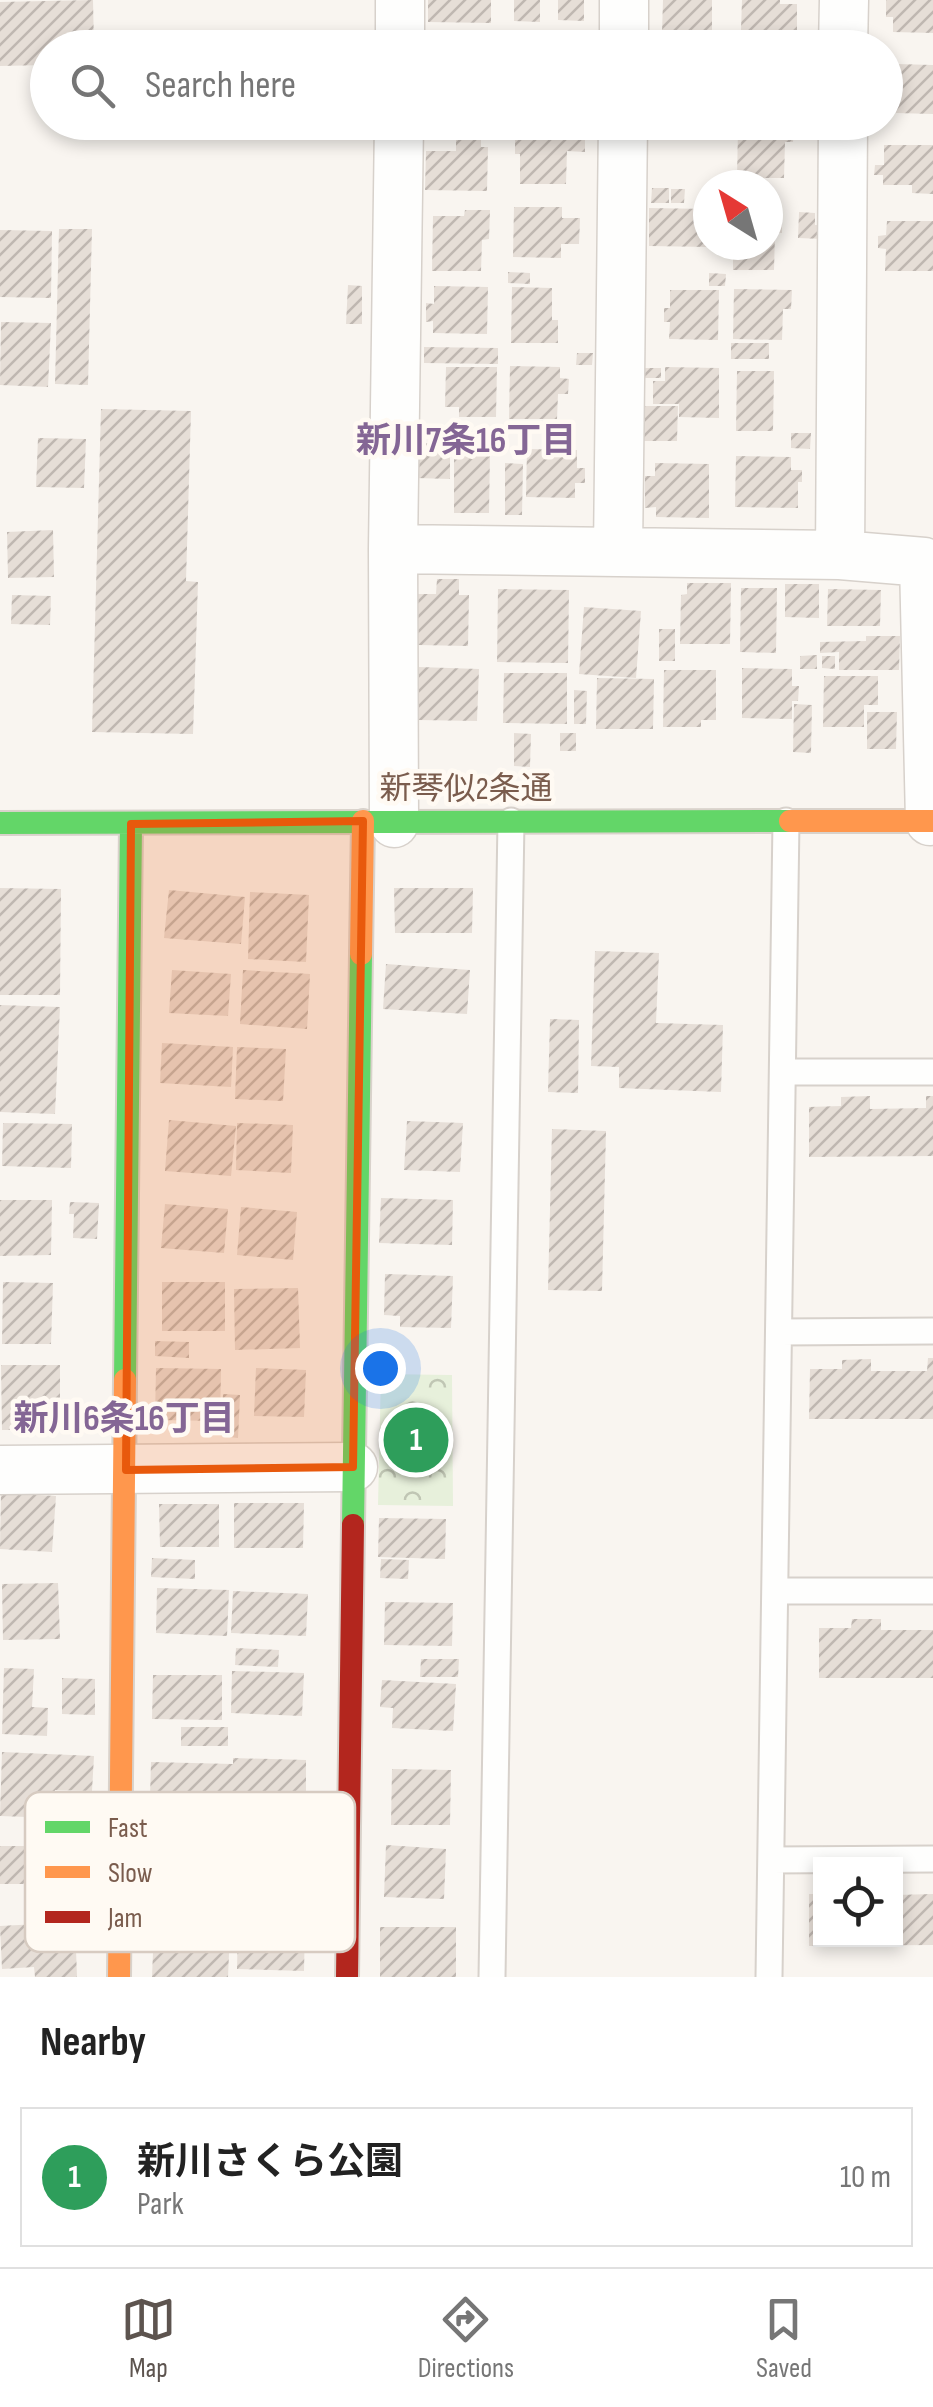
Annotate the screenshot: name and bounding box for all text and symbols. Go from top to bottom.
search box [30,30,903,140]
icon: search [65,58,120,113]
text: Search here [145,63,296,108]
north arrow [693,170,783,260]
district label: 新川7条16丁目 [356,420,576,463]
street label: 新琴似2条通 [379,770,553,809]
your location [355,1343,406,1394]
district label: 新川6条16丁目 [13,1398,235,1441]
pin: 1 [384,1402,448,1478]
legend [25,1792,355,1952]
text: Fast [108,1812,147,1845]
text: Slow [108,1857,153,1890]
map controls [813,1857,903,1947]
button: locate [813,1857,903,1947]
text: Jam [107,1902,143,1935]
text: Nearby [40,2017,146,2068]
text: 新川さくら公園 [137,2140,403,2185]
text: 1 [68,2158,81,2197]
text: 10 m [840,2158,891,2197]
text: Park [137,2185,184,2224]
tab: Map [121,2292,176,2385]
tab: Directions [418,2292,514,2385]
tab: Saved [756,2292,812,2385]

